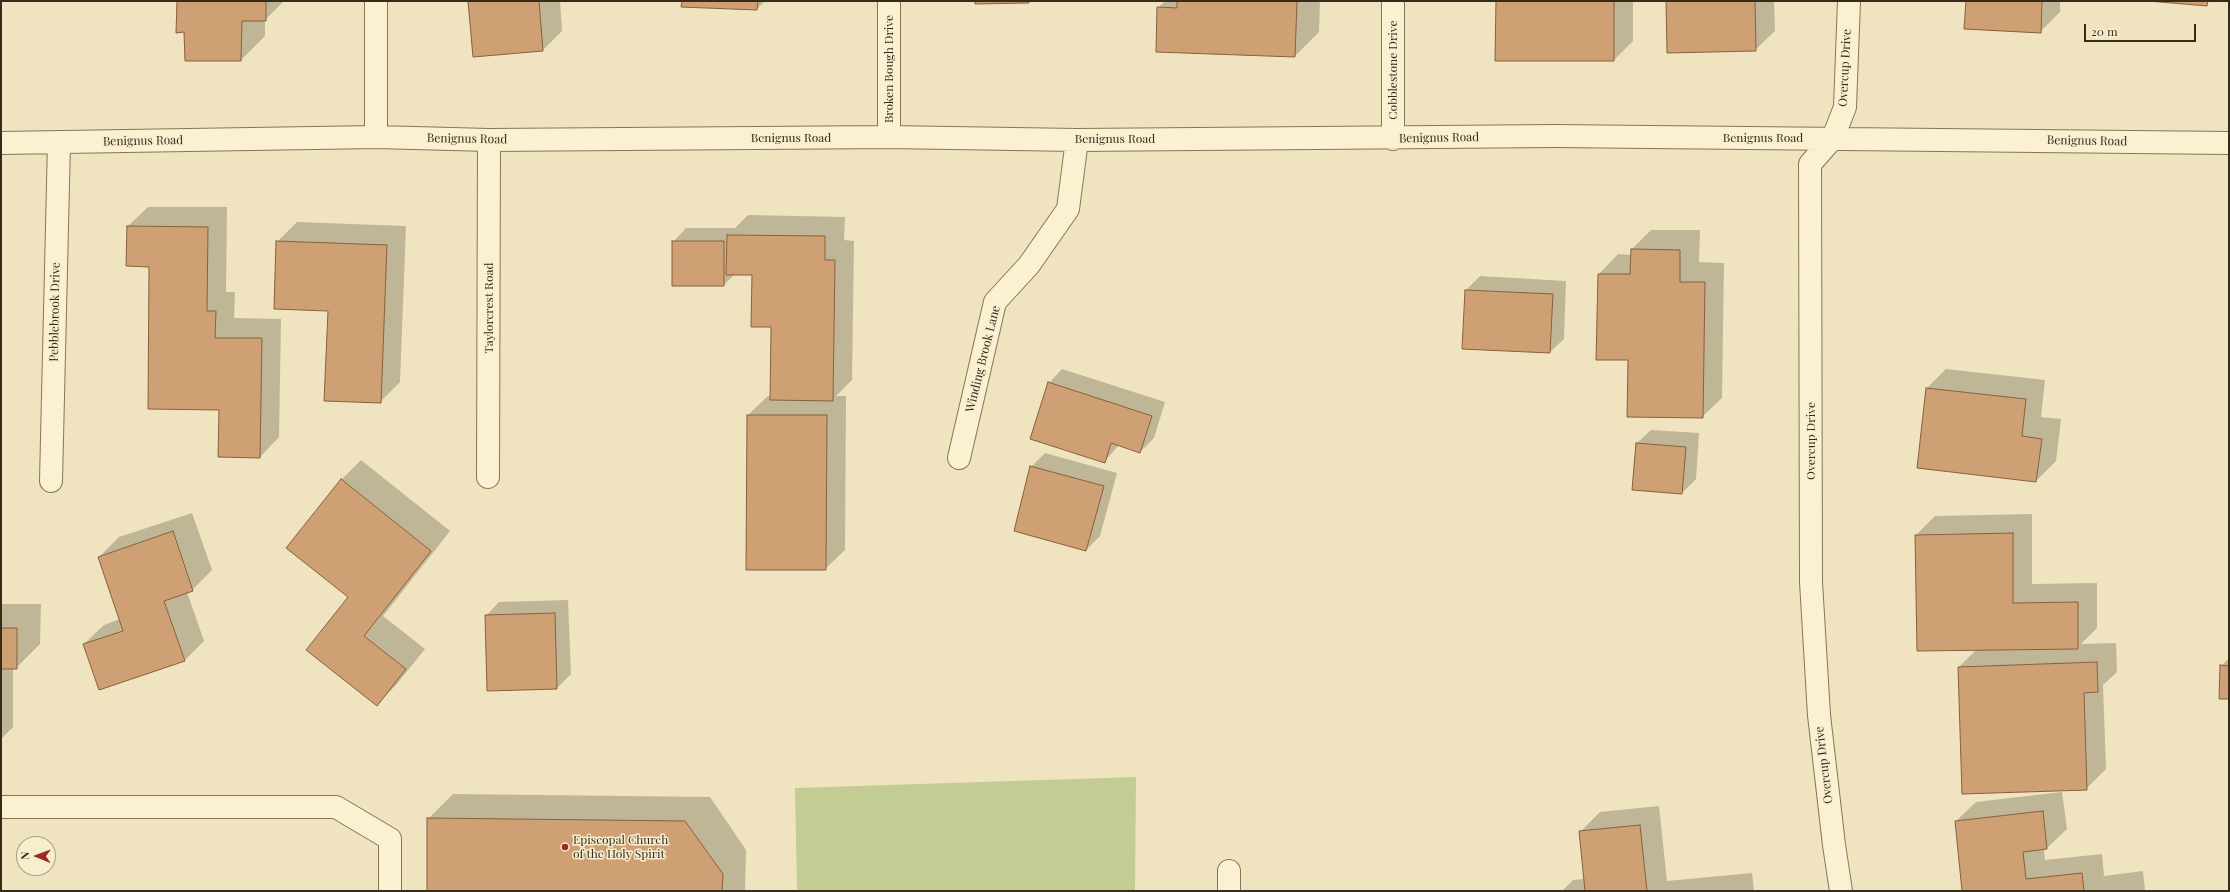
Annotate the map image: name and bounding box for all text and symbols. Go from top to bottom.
street label: Broken Bough Drive [882,15,896,123]
scale bar [2086,16,2198,42]
street label: Cobblestone Drive [1386,20,1400,120]
text: 20 m [2091,23,2118,39]
street label: Overcup Drive [1836,29,1854,107]
street label: Benignus Road [1399,130,1479,146]
street label: Benignus Road [427,131,507,147]
street label: Benignus Road [751,131,831,145]
street label: Benignus Road [1723,131,1803,145]
street label: Benignus Road [1075,132,1155,146]
street label: Benignus Road [103,133,183,149]
street label: Benignus Road [2047,133,2127,149]
street label: Pebblebrook Drive [47,262,63,362]
street label: Taylorcrest Road [482,263,496,353]
street label: Winding Brook Lane [963,304,1003,414]
street label: Overcup Drive [1804,402,1818,480]
street label: Overcup Drive [1812,725,1836,805]
place label: Episcopal Church of the Holy Spirit [573,833,668,861]
north arrow [16,836,56,876]
marker: Episcopal Church of the Holy Spirit [560,842,570,852]
text: N [17,852,32,860]

